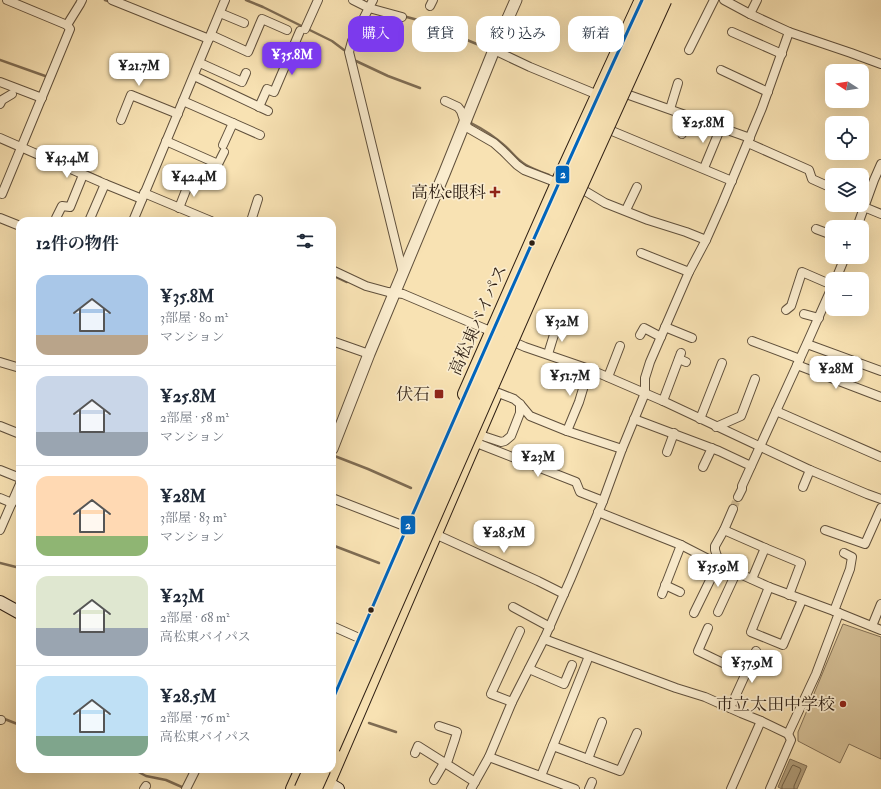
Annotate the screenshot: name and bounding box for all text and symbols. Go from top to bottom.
chip: 購入 [348,16,404,52]
chip: 賃貸 [412,16,468,52]
chip: 絞り込み [476,16,560,52]
chip: 新着 [568,16,624,52]
pin: ¥35.8M [259,42,325,76]
text: ¥35.8M [271,47,313,63]
pin: ¥21.7M [106,53,172,87]
text: ¥21.7M [118,58,160,74]
north arrow [825,64,869,108]
map controls [825,64,869,316]
pin: ¥25.8M [670,110,736,144]
text: ¥25.8M [681,115,725,131]
button: locate [825,116,869,160]
pin: ¥43.4M [34,145,100,179]
text: ¥43.4M [45,150,89,166]
pin: ¥42.4M [161,164,227,198]
line badge: 2 [555,165,570,184]
text: 2 [560,168,566,181]
button: layers [825,168,869,212]
text: ¥42.4M [171,169,217,185]
place label: 高松e眼科 [411,182,486,203]
marker: 高松e眼科 [489,186,501,198]
button: + [825,220,869,264]
icon: filters [294,230,316,252]
text: 12件の物件 [36,233,119,254]
unlabelled marker [527,238,537,248]
street label: 高松東バイパス [444,262,512,378]
button: − [825,272,869,316]
text: ¥35.8M [160,286,214,307]
icon: home [68,291,116,339]
pin: ¥32M [538,309,586,343]
text: 3部屋 · 80 m² [160,310,228,326]
text: ¥32M [545,314,579,330]
text: マンション [160,329,224,345]
pin: ¥28M [812,356,860,390]
text: ¥28M [818,361,854,377]
pin: ¥51.7M [537,363,603,397]
text: ¥51.7M [550,368,590,384]
place label: 伏石 [396,384,430,405]
text: ¥25.8M [160,386,216,407]
marker: 伏石 [433,388,445,400]
icon: home [68,392,116,440]
text: 2部屋 · 58 m² [160,410,229,426]
text: マンション [160,429,224,445]
pin: ¥23M [514,444,562,478]
text: ¥23M [521,449,555,465]
text: ¥28M [160,486,206,507]
icon: home [68,492,116,540]
text: 3部屋 · 83 m² [160,510,227,526]
line badge: 2 [400,515,416,535]
text: 2 [405,519,411,532]
pin: ¥28.5M [471,520,537,554]
text: ¥28.5M [482,525,526,541]
text: マンション [160,529,224,545]
pin: ¥35.9M [685,554,751,588]
text: ¥35.9M [697,559,739,575]
text: ¥23M [160,586,204,607]
icon: home [68,592,116,640]
unlabelled marker [366,605,376,615]
text: 2部屋 · 68 m² [160,610,230,626]
text: 高松東バイパス [160,629,251,645]
pin: ¥37.9M [719,650,785,684]
text: ¥37.9M [731,655,773,671]
text: ¥28.5M [160,686,216,707]
icon: home [68,692,116,740]
place label: 市立太田中学校 [716,694,835,715]
marker: 市立太田中学校 [838,699,848,709]
text: 2部屋 · 76 m² [160,710,230,726]
text: 高松東バイパス [160,729,251,745]

